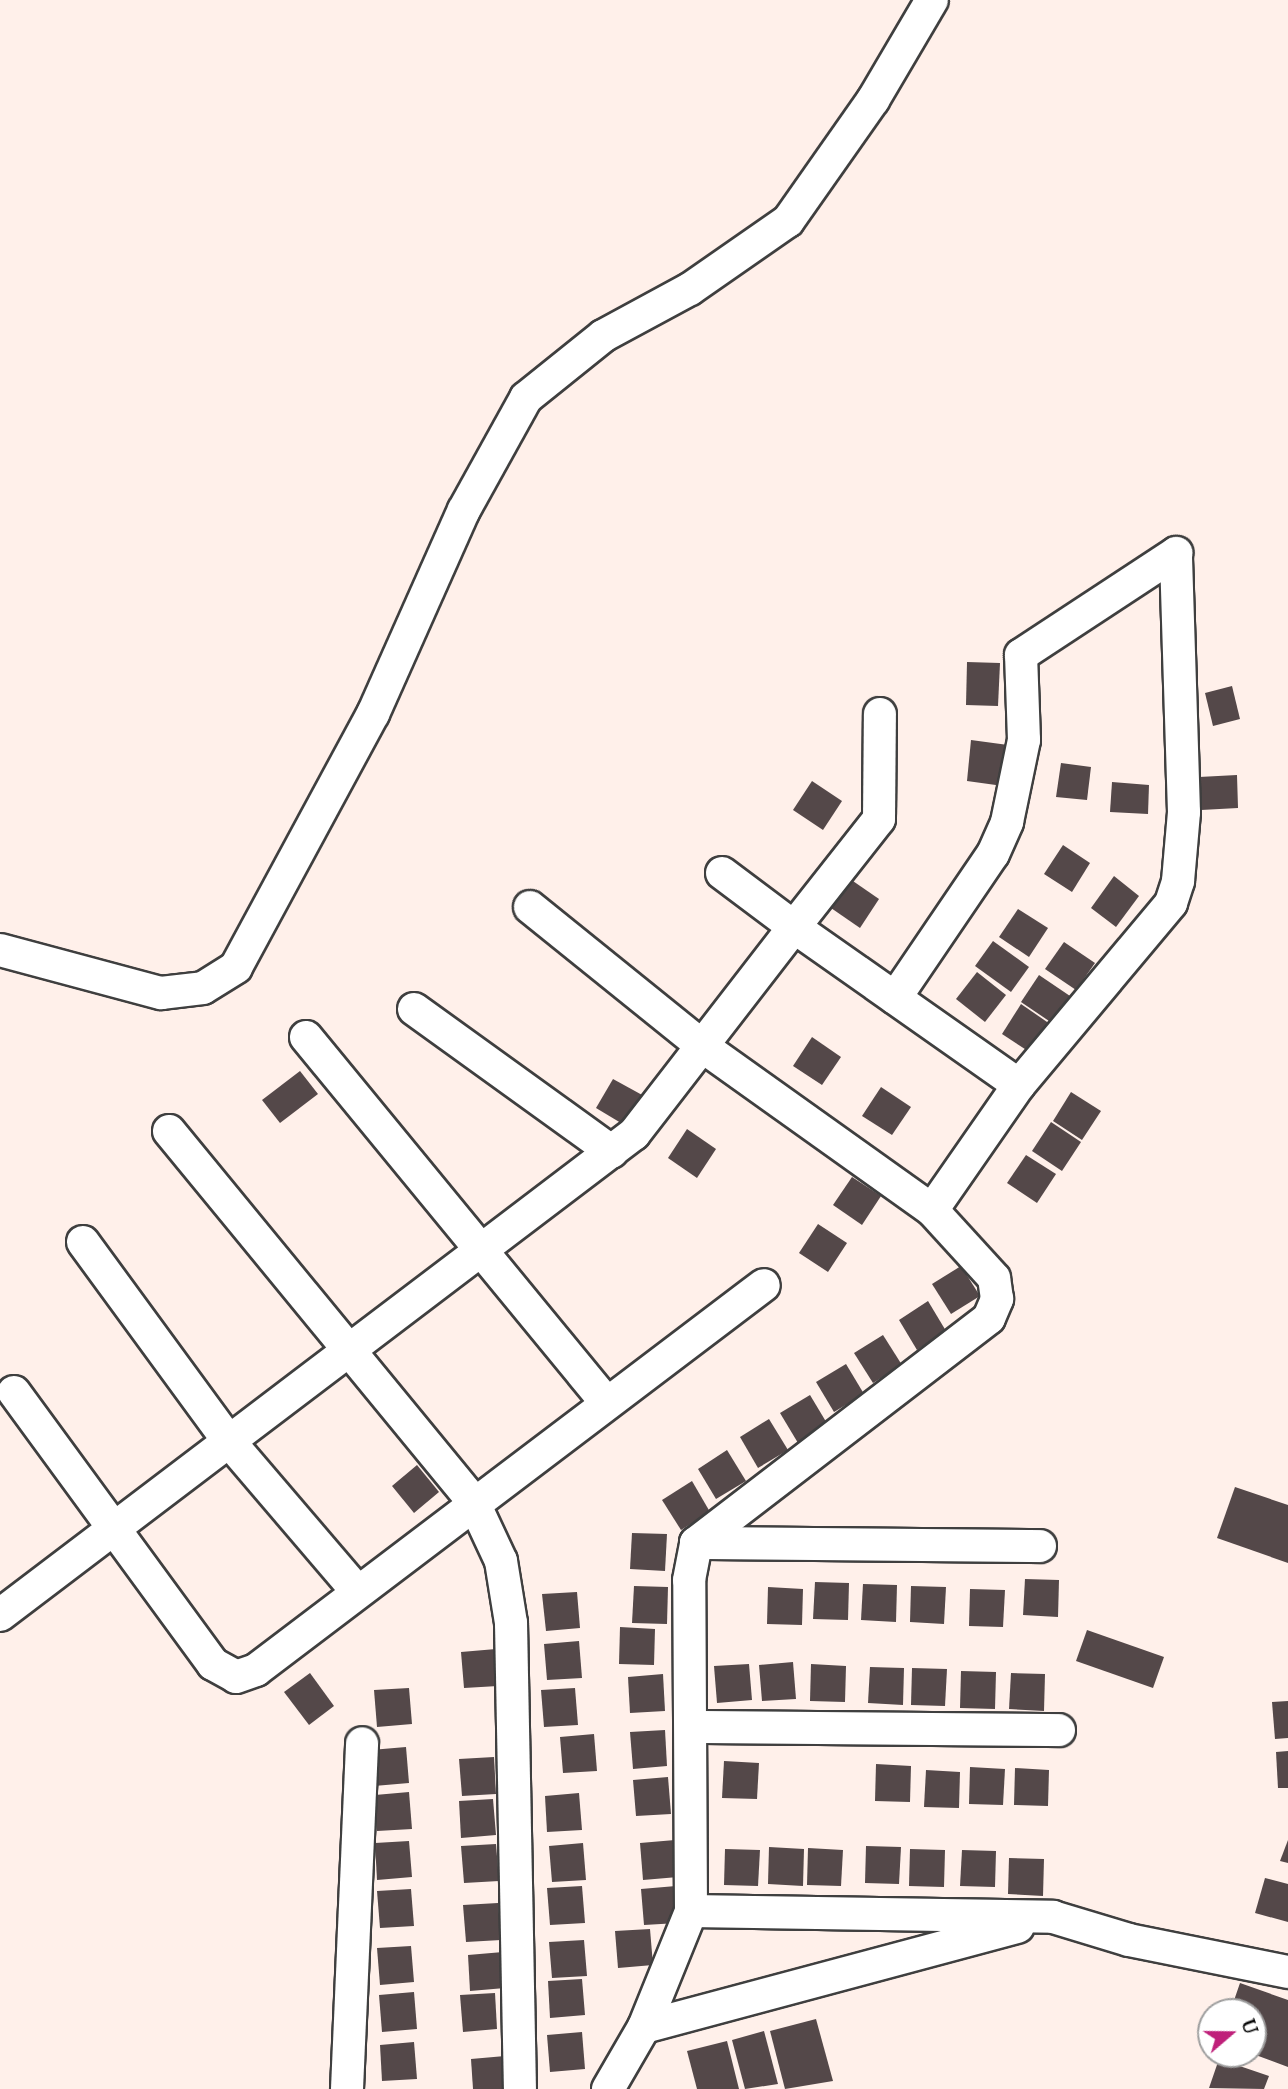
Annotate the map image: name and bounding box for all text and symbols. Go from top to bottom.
north arrow [1197,1998,1267,2068]
text: U [1236,2016,1264,2037]

